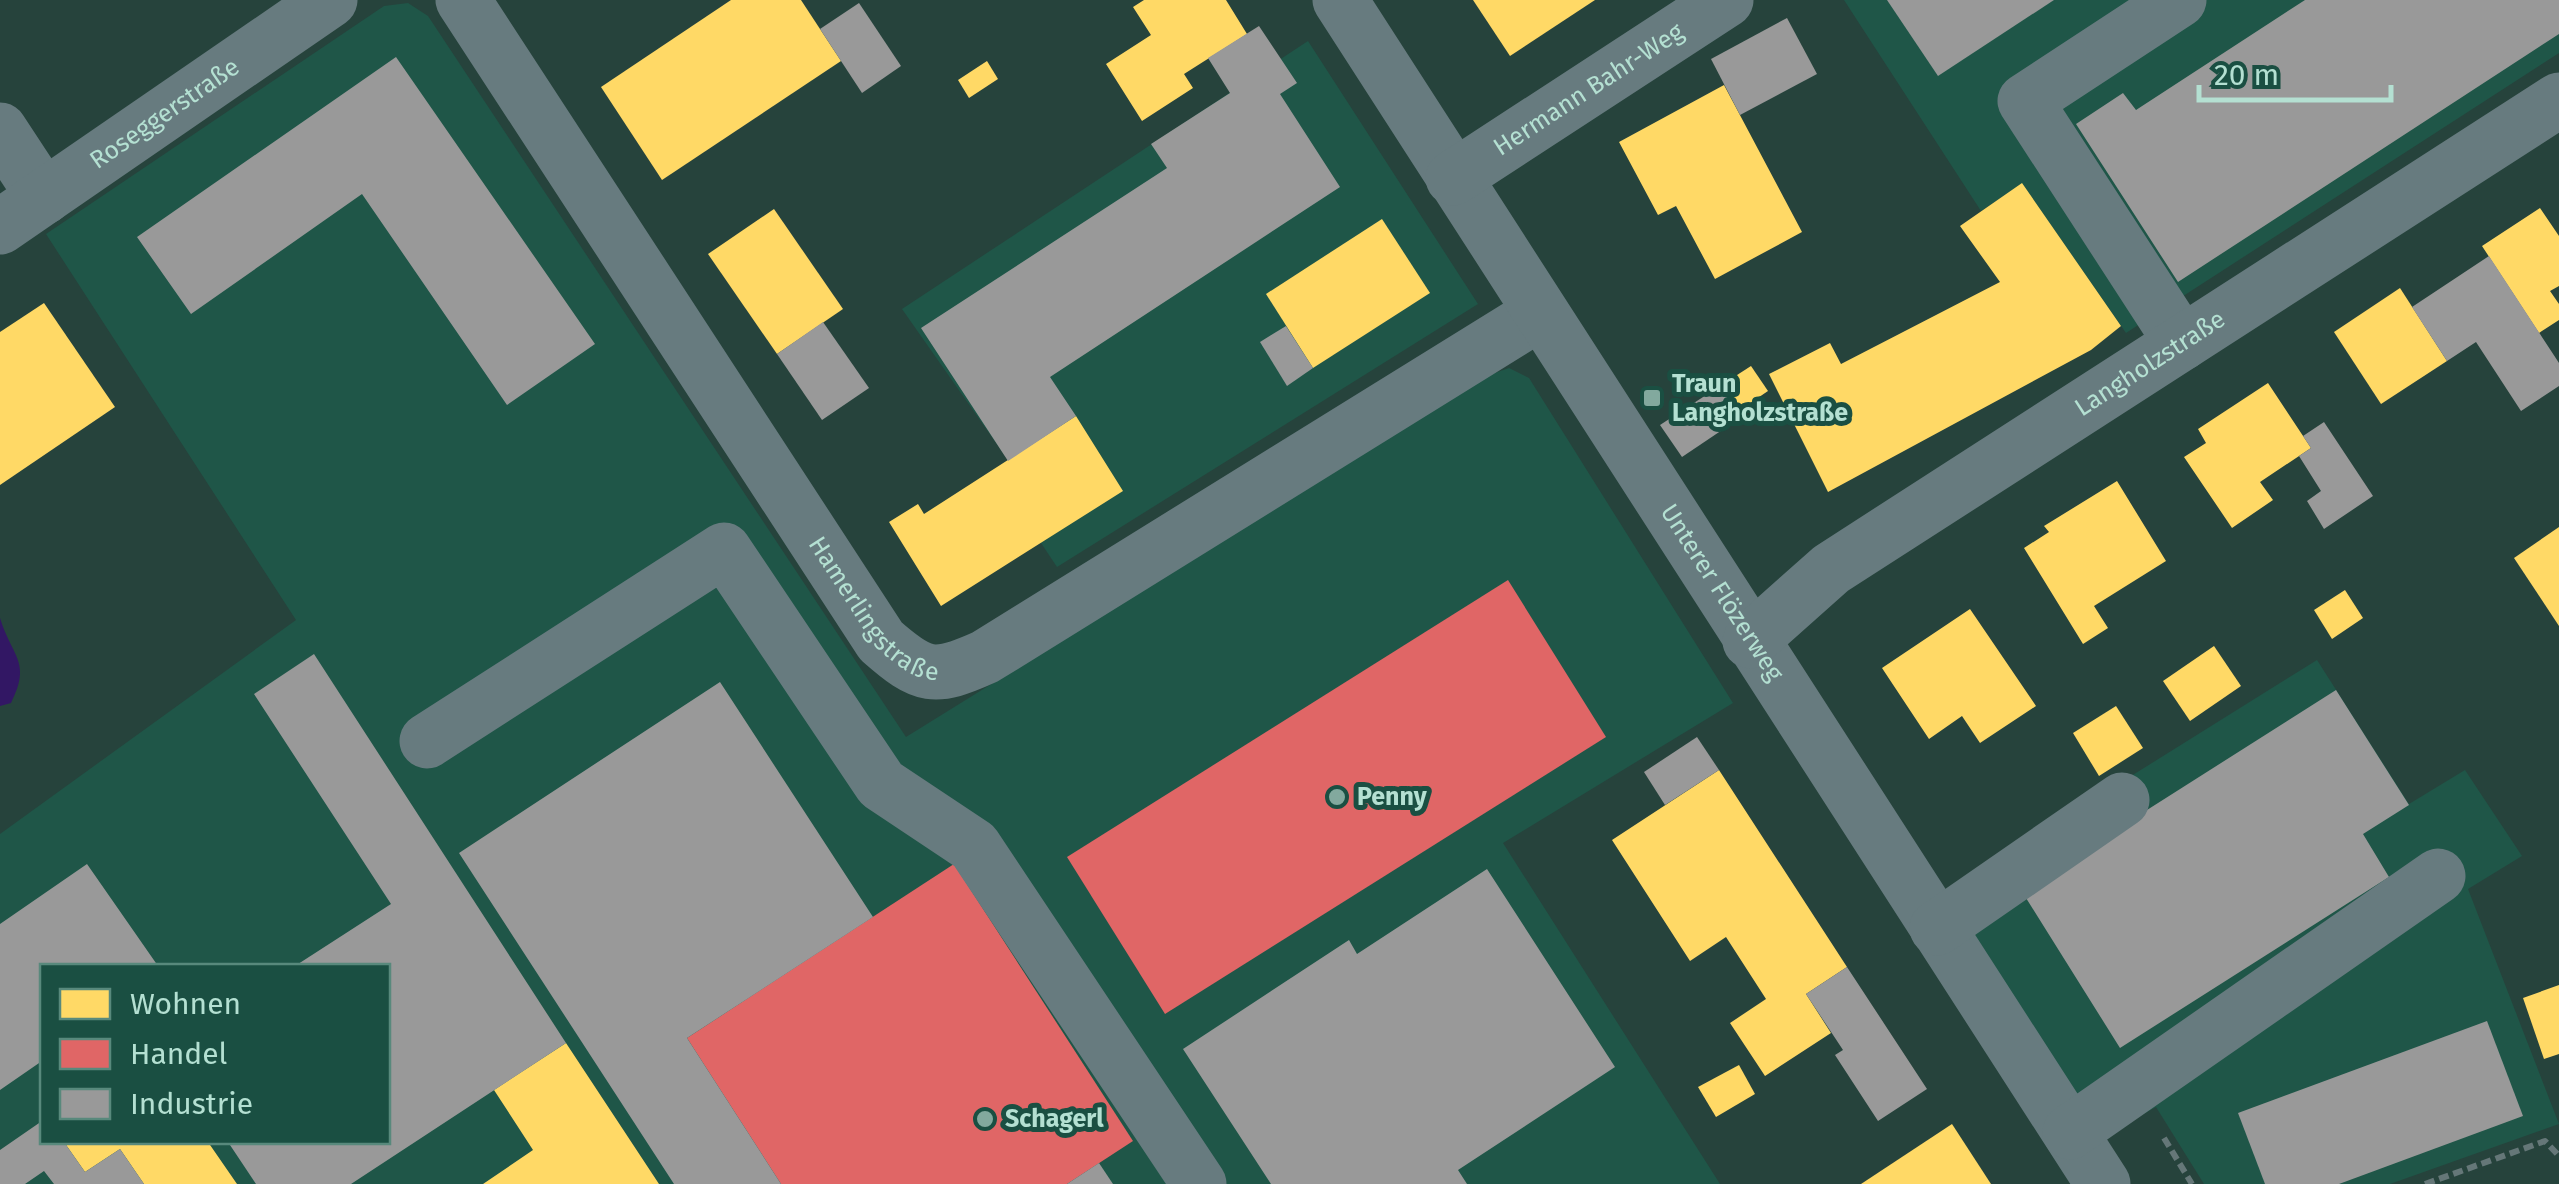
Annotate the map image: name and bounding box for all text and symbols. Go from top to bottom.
street label: Hermann Bahr-Weg [1488,17,1689,162]
scale bar [2199,40,2392,102]
street label: Roseggerstraße [84,52,245,176]
text: 20 m [2214,57,2279,93]
street label: Langholzstraße [2069,304,2231,423]
place label: Traun Langholzstraße [1672,369,1848,428]
marker: Traun Langholzstraße [1641,387,1663,409]
street label: Unterer Flözerweg [1654,498,1790,687]
street label: Hamerlingstraße [802,531,940,687]
place label: Penny [1357,782,1428,812]
marker: Penny [1326,786,1348,808]
legend [40,964,390,1144]
text: Wohnen [130,986,241,1022]
text: Handel [130,1036,228,1072]
text: Industrie [130,1086,253,1122]
place label: Schagerl [1005,1104,1104,1134]
marker: Schagerl [974,1108,996,1130]

